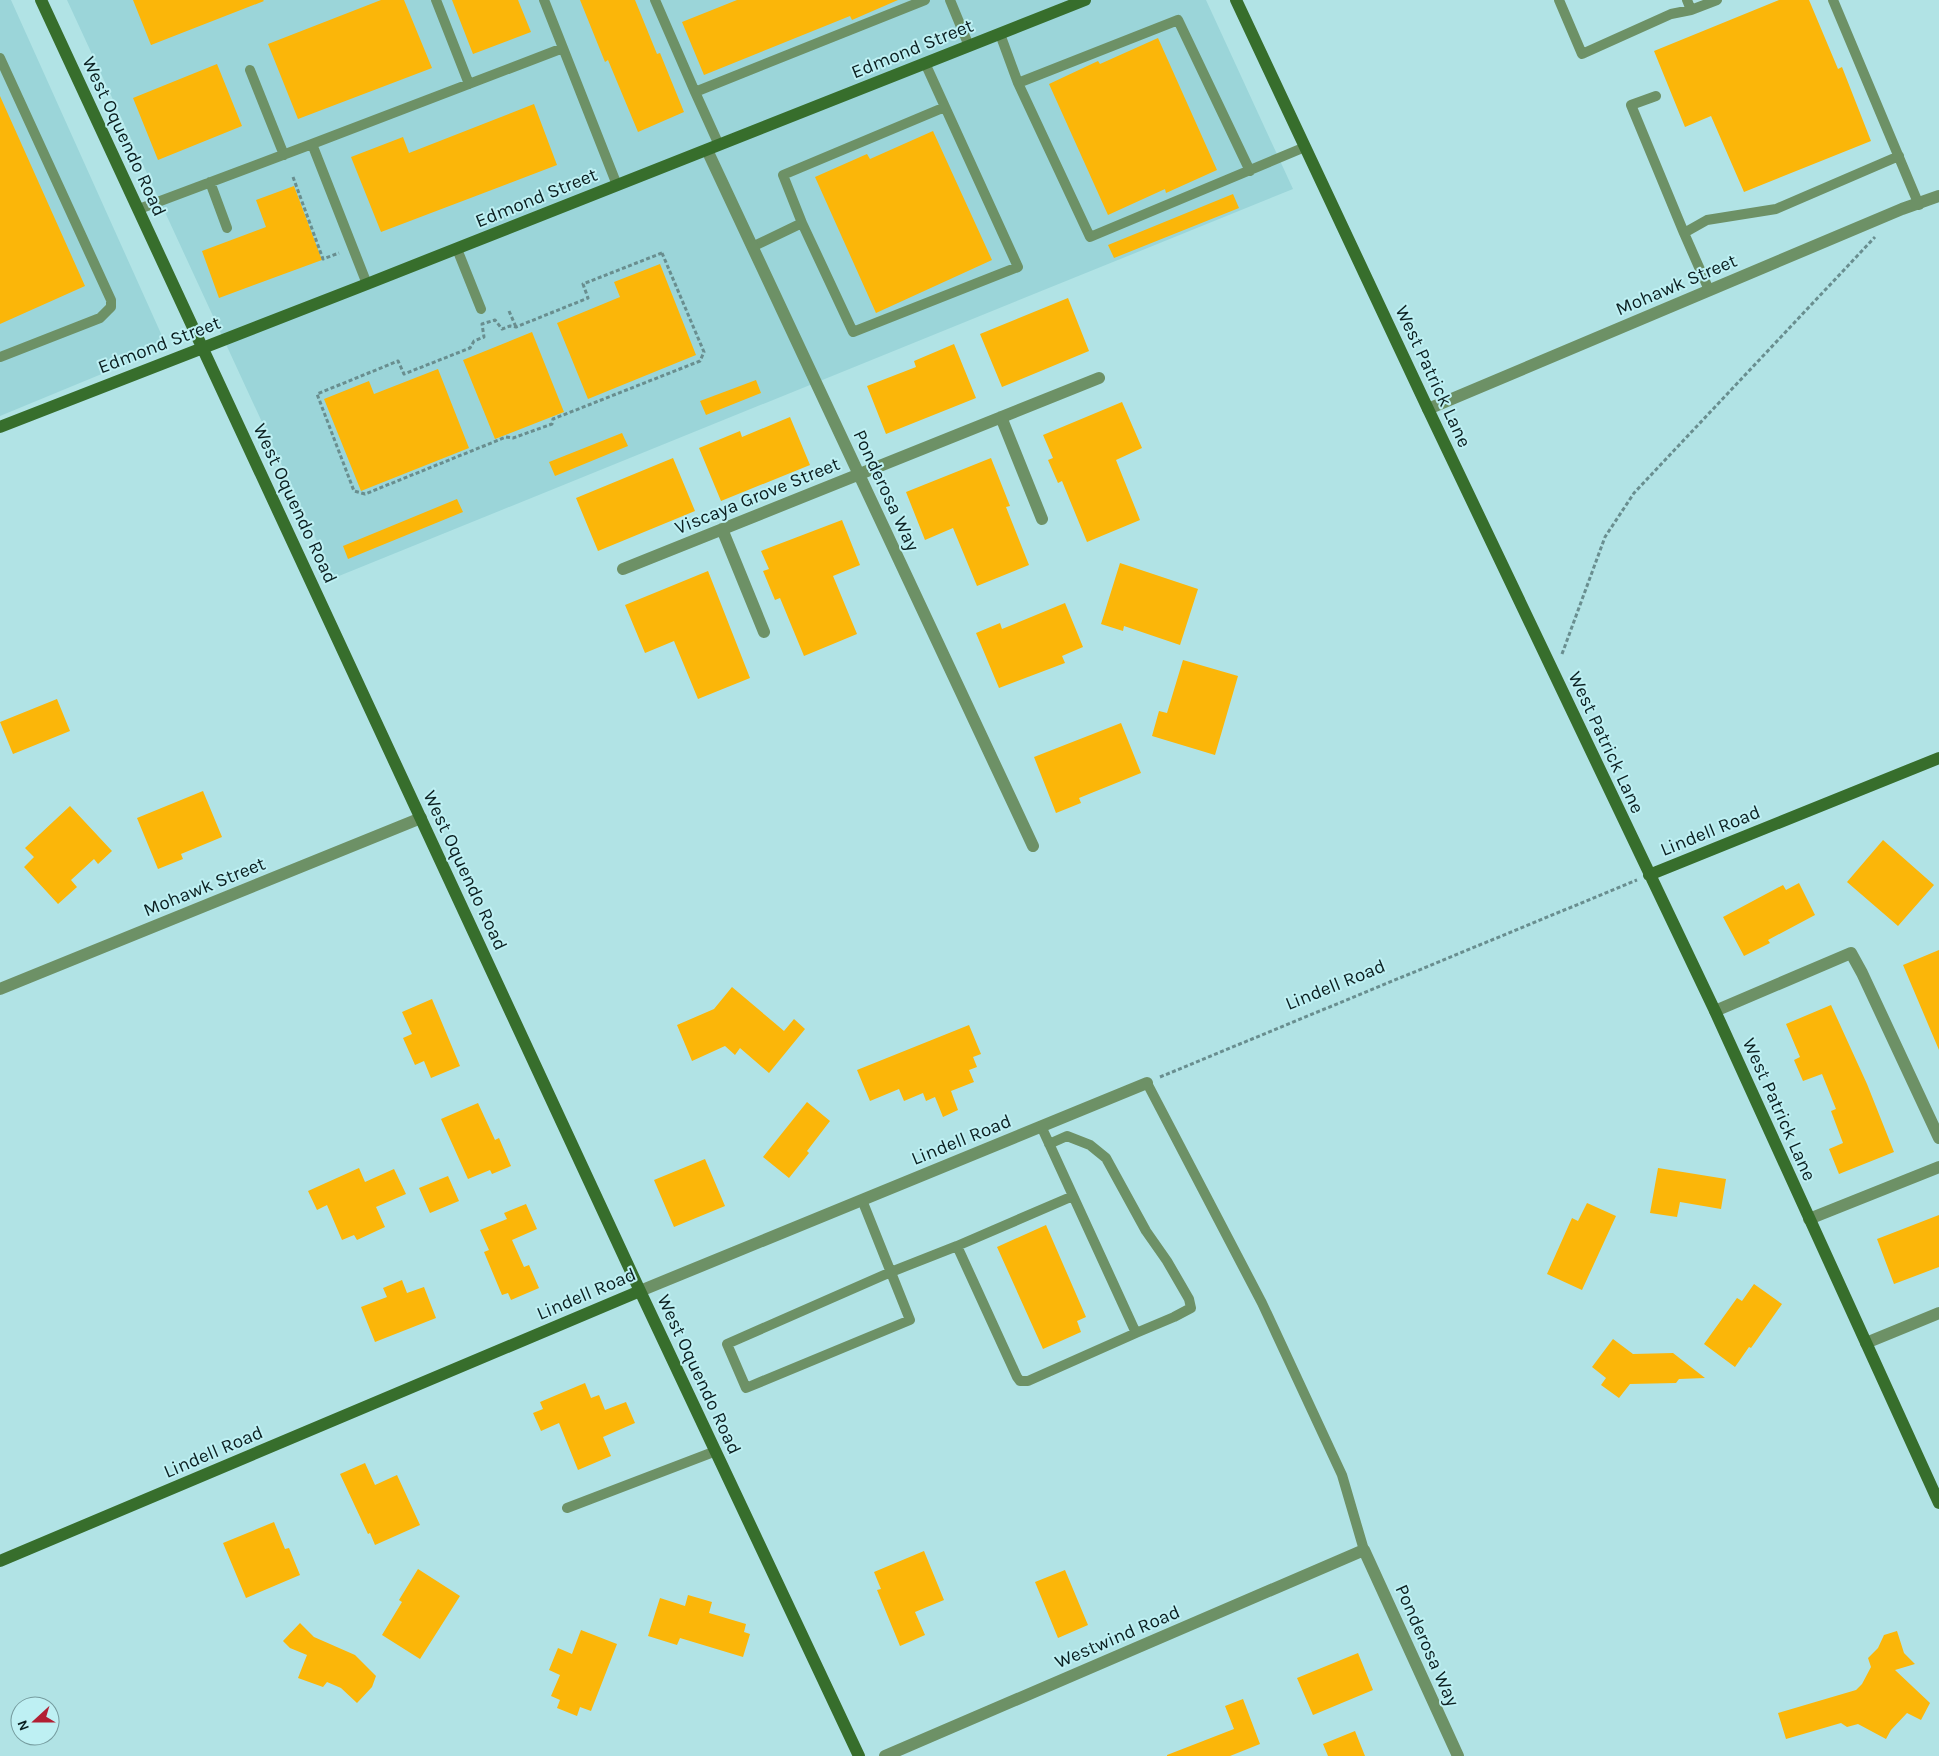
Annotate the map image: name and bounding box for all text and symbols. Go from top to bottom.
street label: Edmond Street [848,14,977,83]
street label: West Oquendo Road [77,53,171,220]
street label: Edmond Street [472,163,601,232]
street label: Mohawk Street [1612,249,1740,320]
street label: West Patrick Lane [1391,302,1476,451]
street label: Edmond Street [95,311,224,378]
street label: West Oquendo Road [248,420,342,587]
street label: Ponderosa Way [848,426,924,555]
street label: Viscaya Grove Street [672,453,843,539]
street label: West Patrick Lane [1564,668,1649,817]
street label: West Oquendo Road [418,787,512,954]
street label: Lindell Road [1657,801,1764,861]
street label: Mohawk Street [140,852,269,921]
street label: Lindell Road [1282,955,1389,1015]
street label: West Patrick Lane [1738,1035,1820,1184]
street label: Lindell Road [908,1110,1015,1170]
street label: Lindell Road [533,1263,639,1325]
street label: West Oquendo Road [652,1291,746,1458]
street label: Lindell Road [160,1421,266,1483]
street label: Ponderosa Way [1390,1581,1464,1710]
street label: Westwind Road [1052,1601,1183,1673]
north arrow [10,1696,60,1746]
text: N [14,1718,33,1733]

